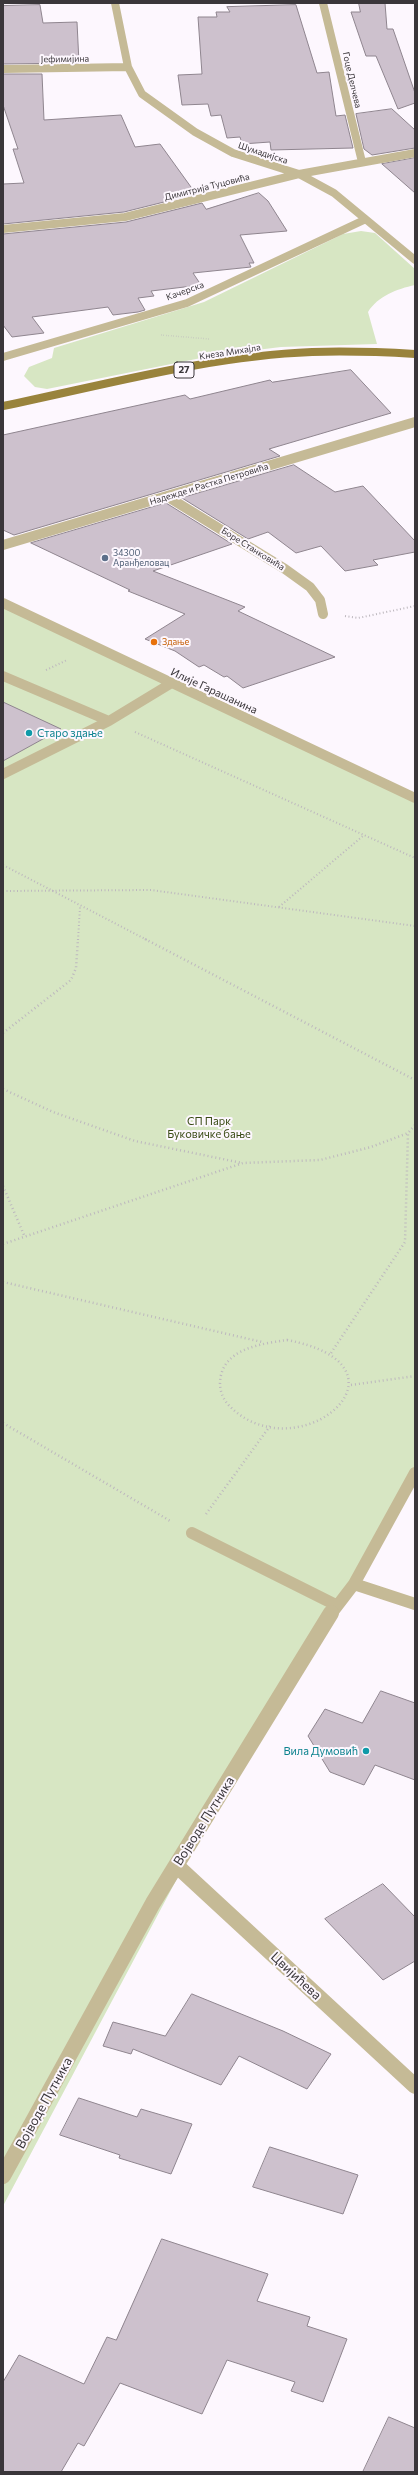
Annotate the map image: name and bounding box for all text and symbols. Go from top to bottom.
street label: Гоце Делчева [340,51,364,109]
street label: Јефимијина [41,53,89,65]
street label: Шумадијска [237,140,289,166]
street label: Димитрија Туцовића [163,171,251,203]
street label: Качерска [165,279,205,303]
street label: Кнеза Михајла [199,342,261,362]
road number: 27 [174,362,194,378]
street label: Надежде и Растка Петровића [148,461,270,507]
street label: Боре Станковића [219,525,287,573]
place label: 34300 Аранђеловац [113,548,169,569]
marker: 34300 Аранђеловац [100,553,110,563]
marker: Здање [149,637,159,647]
place label: Здање [162,637,189,647]
street label: Илије Гарашанина [169,665,259,717]
place label: Старо здање [37,726,103,740]
marker: Старо здање [24,728,34,738]
park label: СП Парк Буковичке бање [167,1114,251,1140]
place label: Вила Думовић [283,1744,358,1758]
marker: Вила Думовић [361,1746,371,1756]
street label: Војводе Путника [170,1774,238,1868]
street label: Цвијићева [268,1949,324,2003]
street label: Војводе Путника [12,2055,76,2151]

